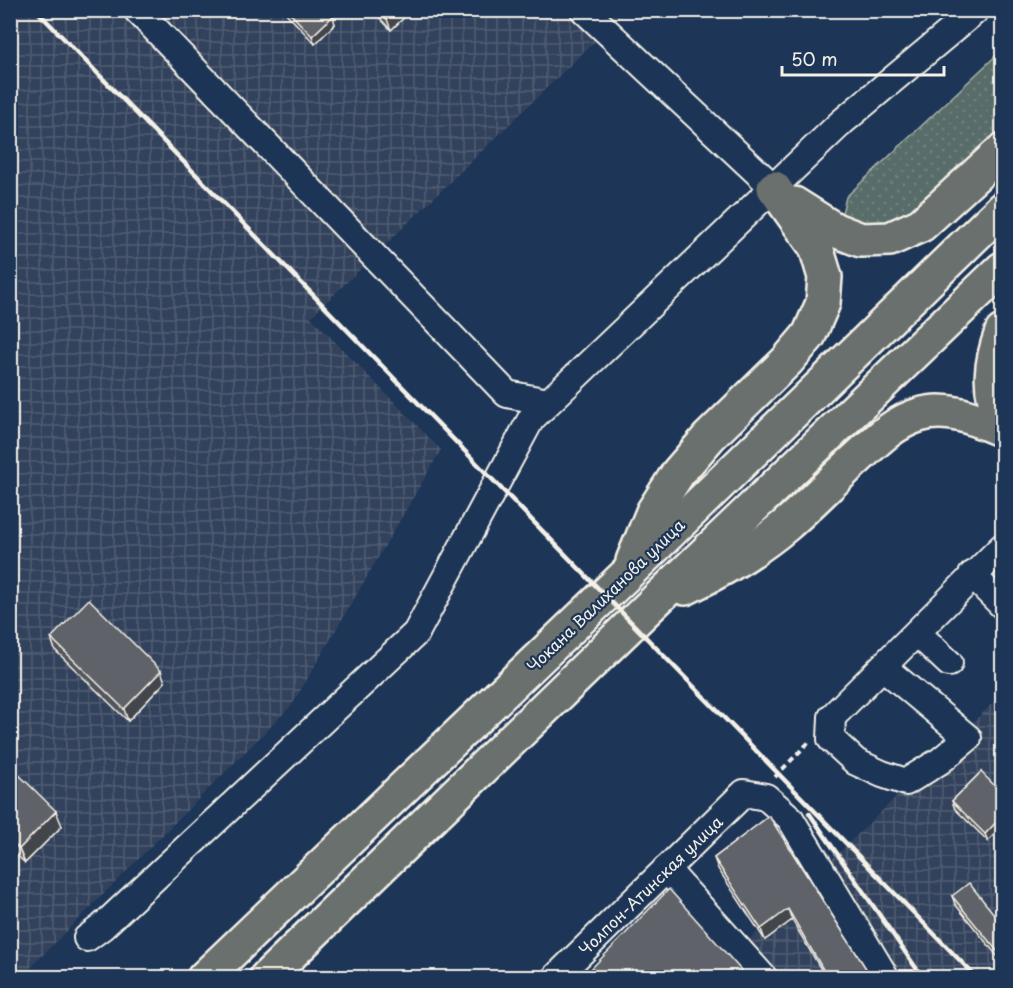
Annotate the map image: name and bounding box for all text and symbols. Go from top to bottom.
scale bar [782,39,944,77]
text: 50 m [791,45,838,72]
street label: Чокана Валиханова улица [521,513,689,677]
street label: Чолпон-Атинская улица [572,810,728,960]

